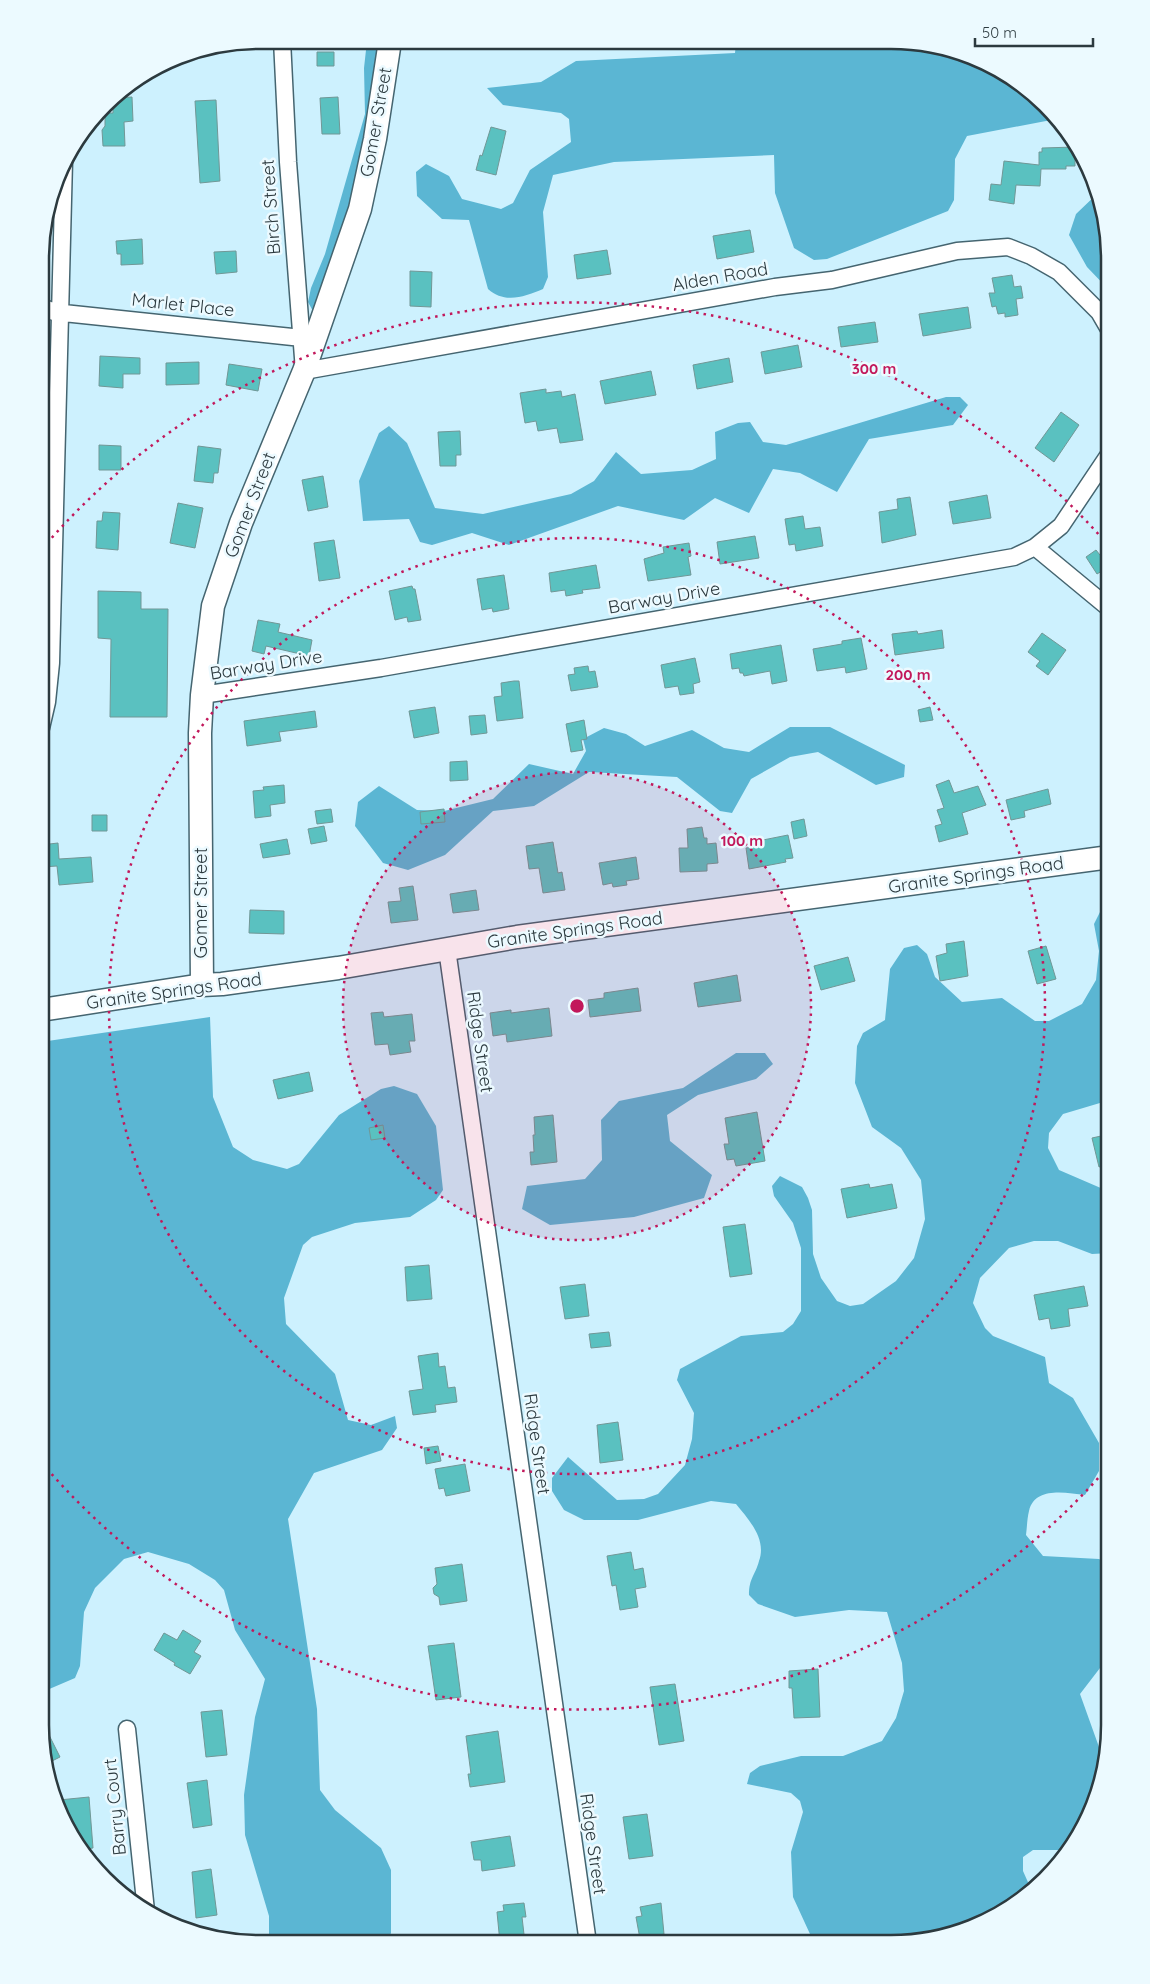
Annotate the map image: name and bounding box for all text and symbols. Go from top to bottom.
scale bar [975,15,1092,47]
text: 50 m [982,23,1017,42]
street label: Gomer Street [355,65,396,179]
street label: Birch Street [256,158,285,256]
street label: Alden Road [670,257,770,296]
street label: Marlet Place [131,288,236,321]
text: 300 m [852,359,896,378]
street label: Gomer Street [219,449,280,561]
street label: Barway Drive [606,576,722,619]
street label: Barway Drive [208,644,324,685]
text: 200 m [886,665,931,684]
text: 100 m [721,831,763,850]
street label: Gomer Street [189,847,212,959]
street label: Granite Springs Road [887,851,1065,898]
street label: Granite Springs Road [486,906,664,953]
street label: Granite Springs Road [85,967,263,1014]
street label: Ridge Street [462,990,499,1094]
centre of rings [568,997,586,1015]
street label: Ridge Street [519,1392,556,1496]
street label: Barry Court [98,1757,131,1857]
street label: Ridge Street [575,1792,612,1896]

